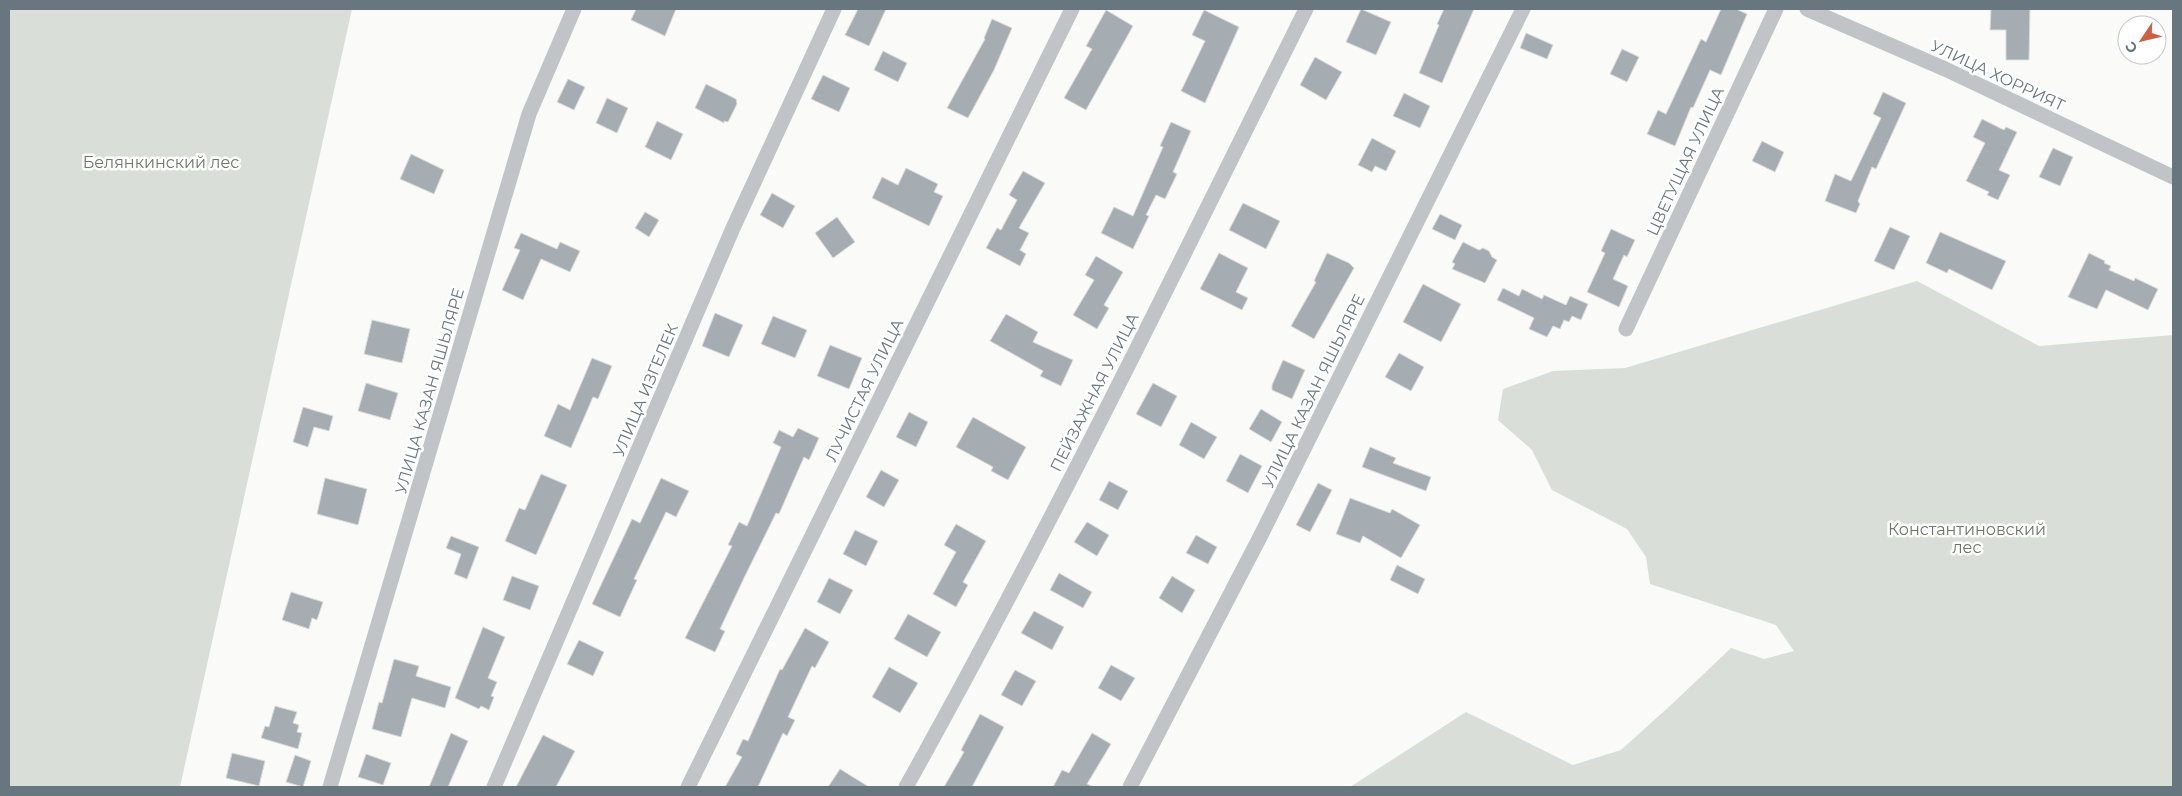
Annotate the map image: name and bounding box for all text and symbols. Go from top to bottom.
north arrow [2117,15,2167,65]
street label: УЛИЦА ХОРРИЯТ [1928,36,2068,115]
text: С [2121,38,2142,57]
street label: ЦВЕТУЩАЯ УЛИЦА [1643,84,1728,239]
park label: Белянкинский лес [83,153,239,172]
street label: УЛИЦА КАЗАН ЯШЬЛЯРЕ [391,286,468,496]
street label: УЛИЦА КАЗАН ЯШЬЛЯРЕ [1258,291,1369,491]
street label: ПЕЙЗАЖНАЯ УЛИЦА [1046,309,1143,475]
street label: ЛУЧИСТАЯ УЛИЦА [822,316,907,465]
street label: УЛИЦА ИЗГЕЛЕК [609,321,682,460]
park label: Константиновский лес [1888,520,2046,557]

